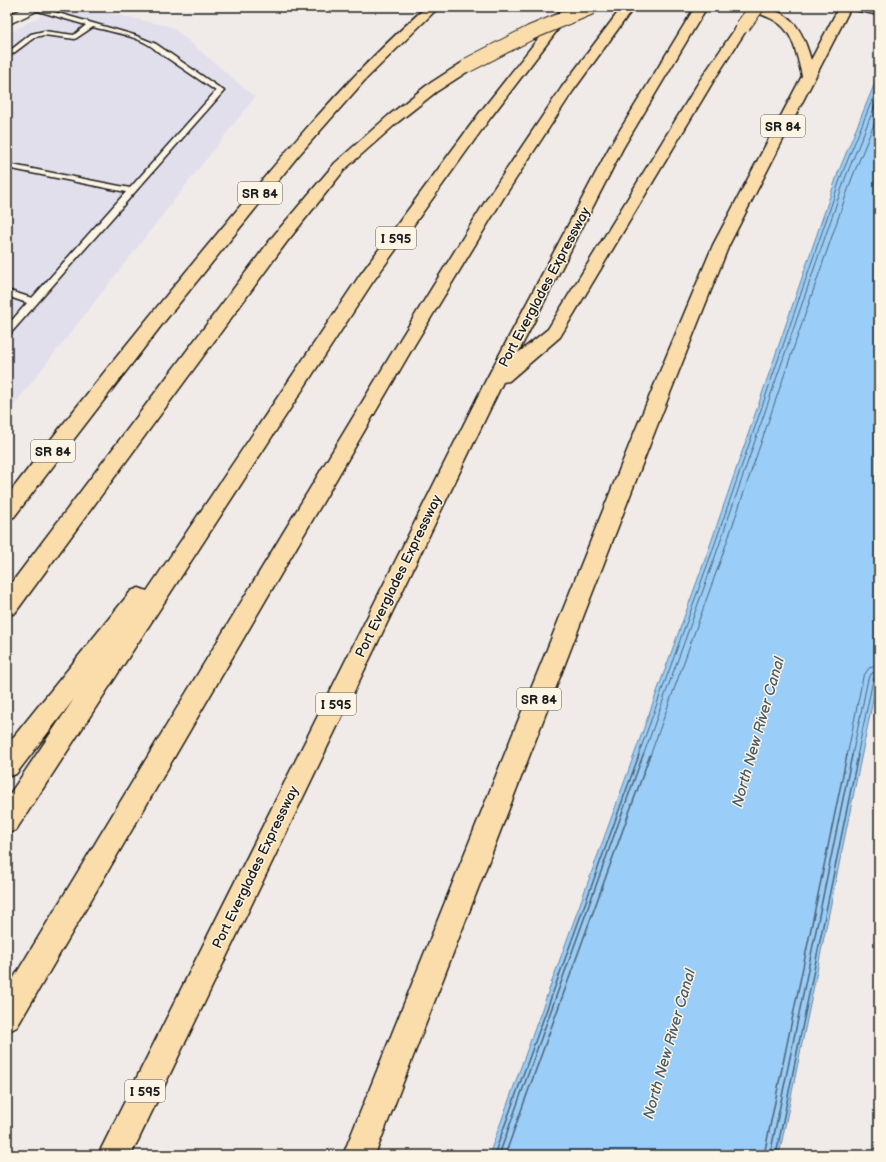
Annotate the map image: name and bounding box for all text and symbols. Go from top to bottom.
road number: SR 84 [761,115,805,137]
road number: SR 84 [238,182,282,204]
street label: Port Everglades Expressway [495,204,594,370]
road number: I 595 [376,227,416,249]
road number: SR 84 [31,440,75,462]
street label: Port Everglades Expressway [352,492,446,660]
water label: North New River Canal [728,654,789,809]
road number: SR 84 [517,688,561,710]
road number: I 595 [316,693,356,715]
street label: Port Everglades Expressway [209,783,303,951]
water label: North New River Canal [639,966,700,1121]
road number: I 595 [125,1080,165,1102]

